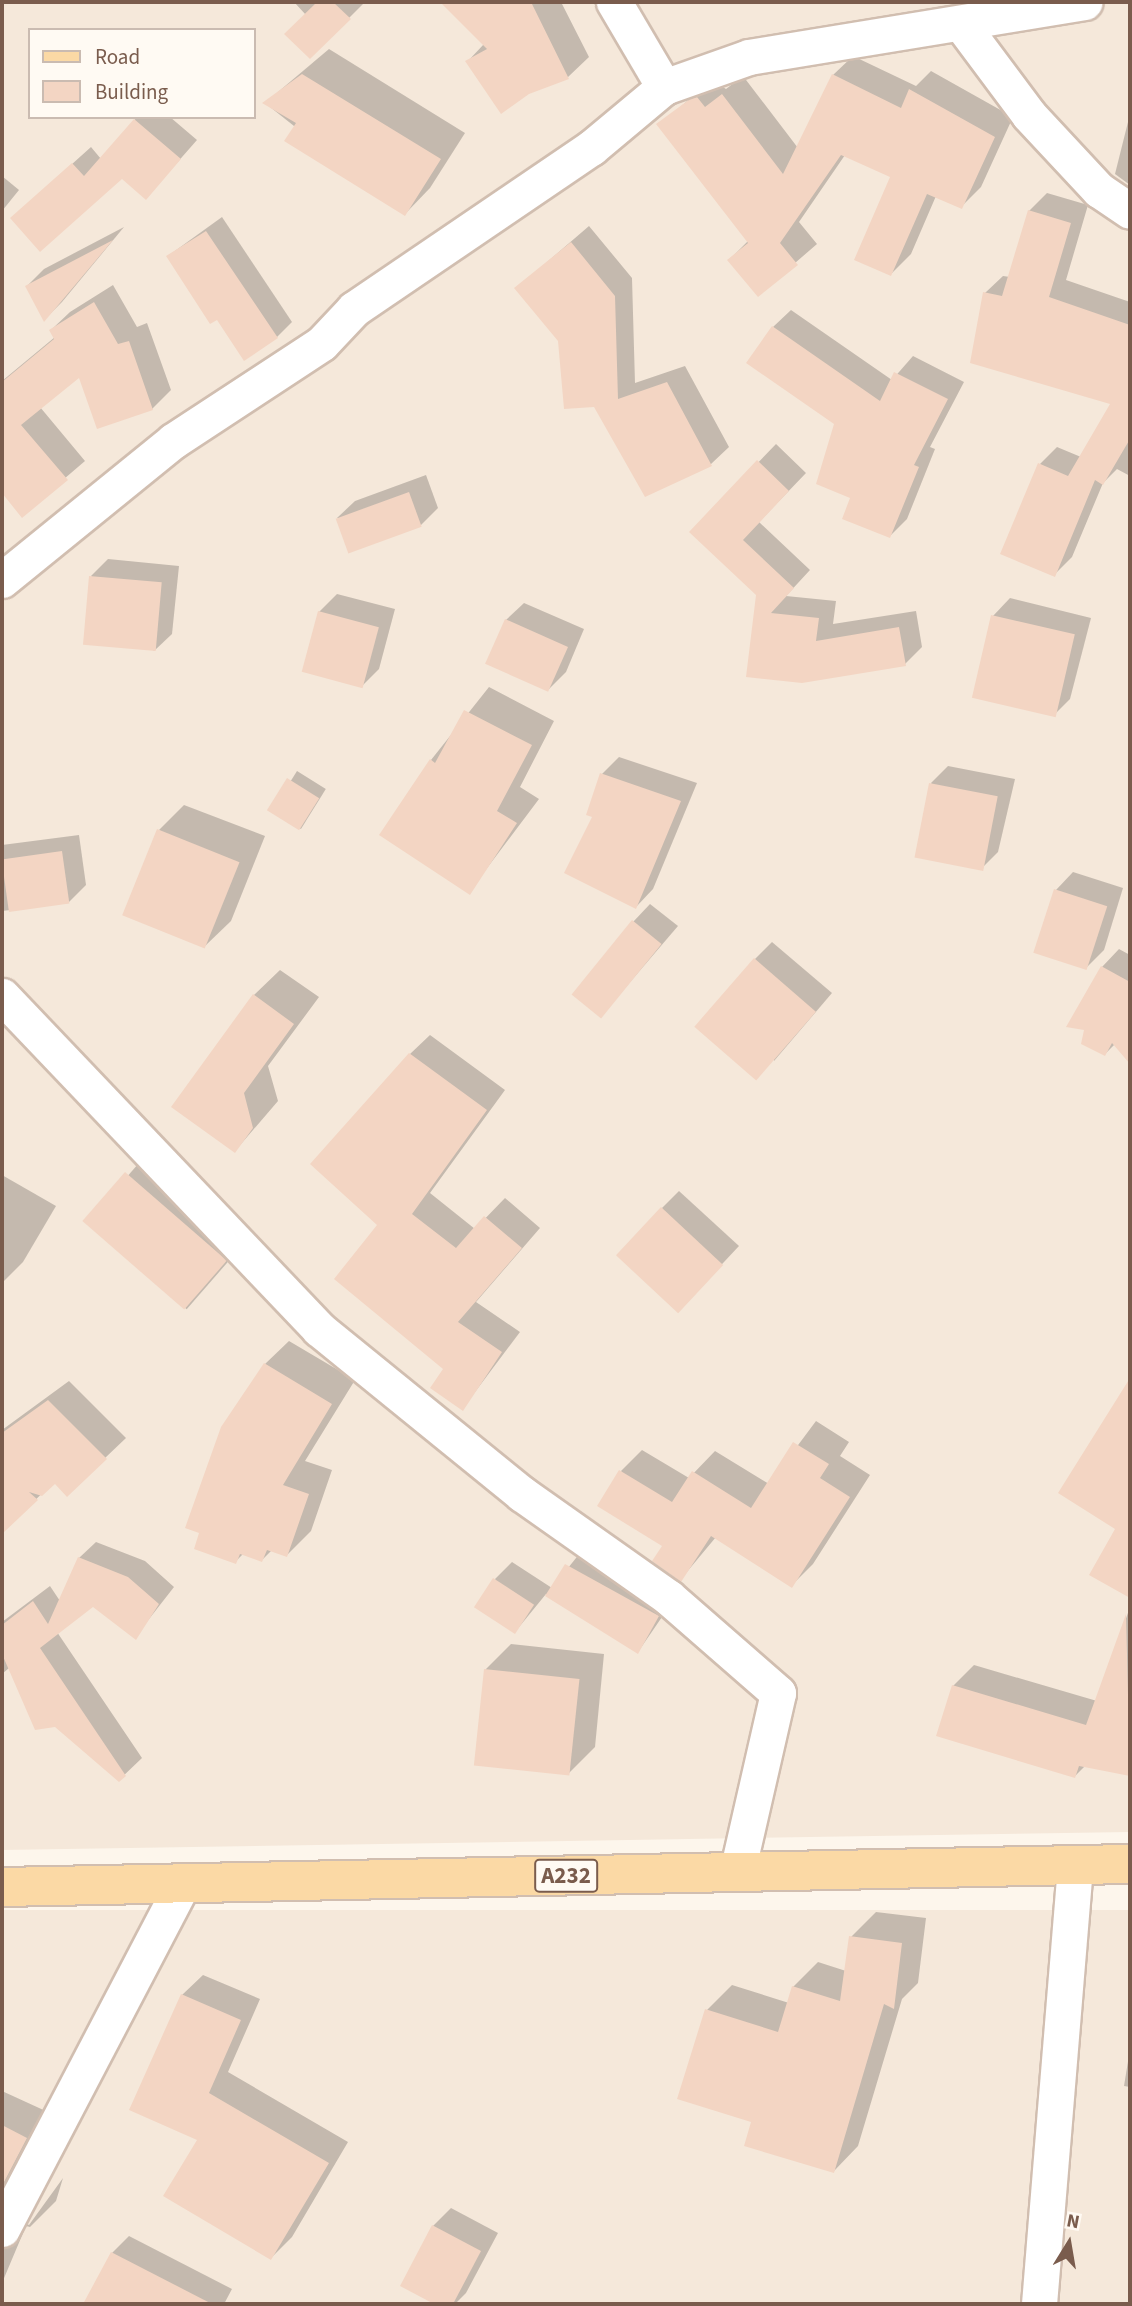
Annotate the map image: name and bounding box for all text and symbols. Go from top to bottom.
legend [28,28,256,119]
text: Road [95,42,140,72]
text: Building [95,77,168,107]
road number: A232 [533,1856,599,1896]
text: N [1064,2207,1082,2236]
north arrow [1034,2208,1104,2278]

